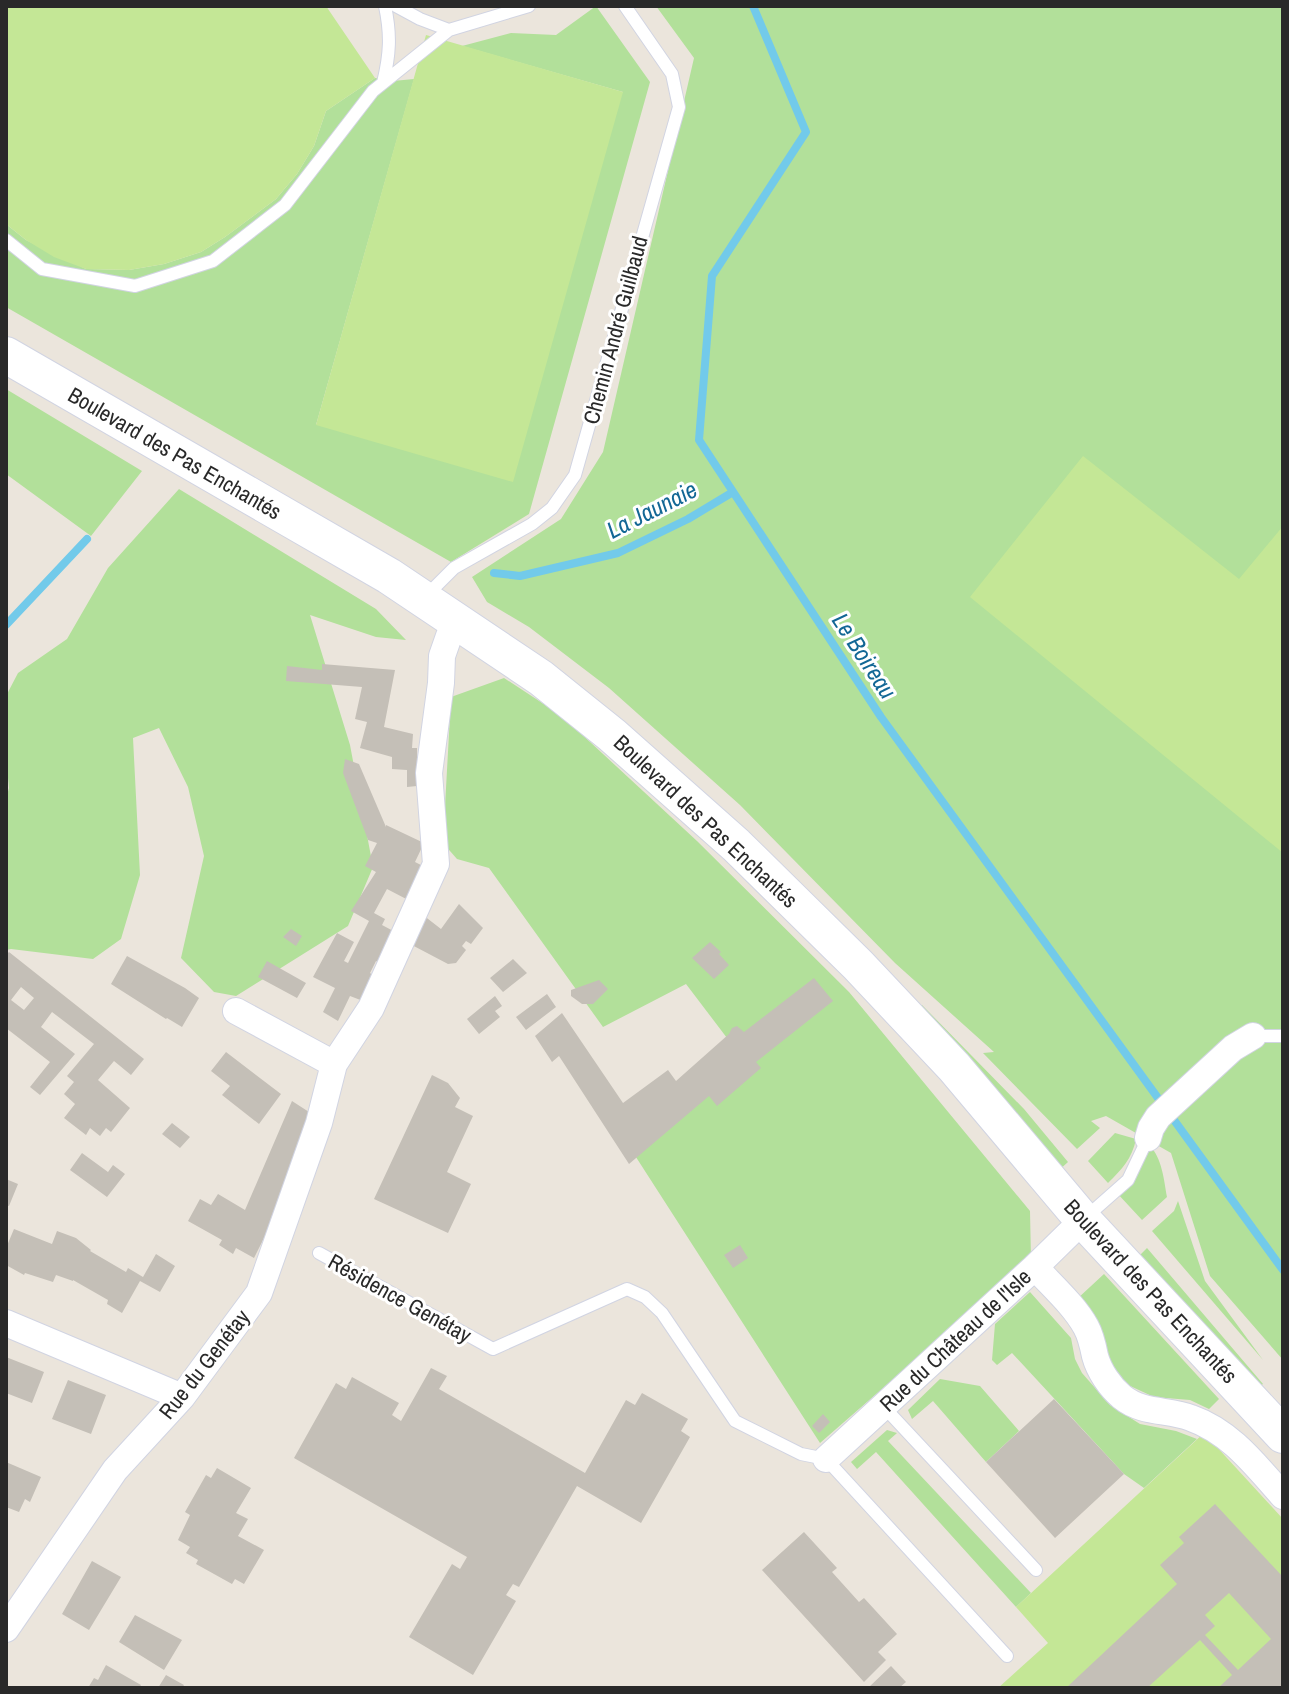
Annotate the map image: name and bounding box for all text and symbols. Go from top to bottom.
street label: Chemin André Guilbaud [575,233,655,427]
street label: Boulevard des Pas Enchantés [63,380,287,526]
water label: La Jaunaie [601,473,702,545]
water label: Le Boireau [825,606,905,705]
street label: Boulevard des Pas Enchantés [607,728,805,914]
street label: Boulevard des Pas Enchantés [1058,1192,1244,1390]
street label: Résidence Genétay [323,1246,477,1350]
street label: Rue du Château de l'Isle [873,1262,1037,1418]
street label: Rue du Genétay [152,1303,256,1425]

